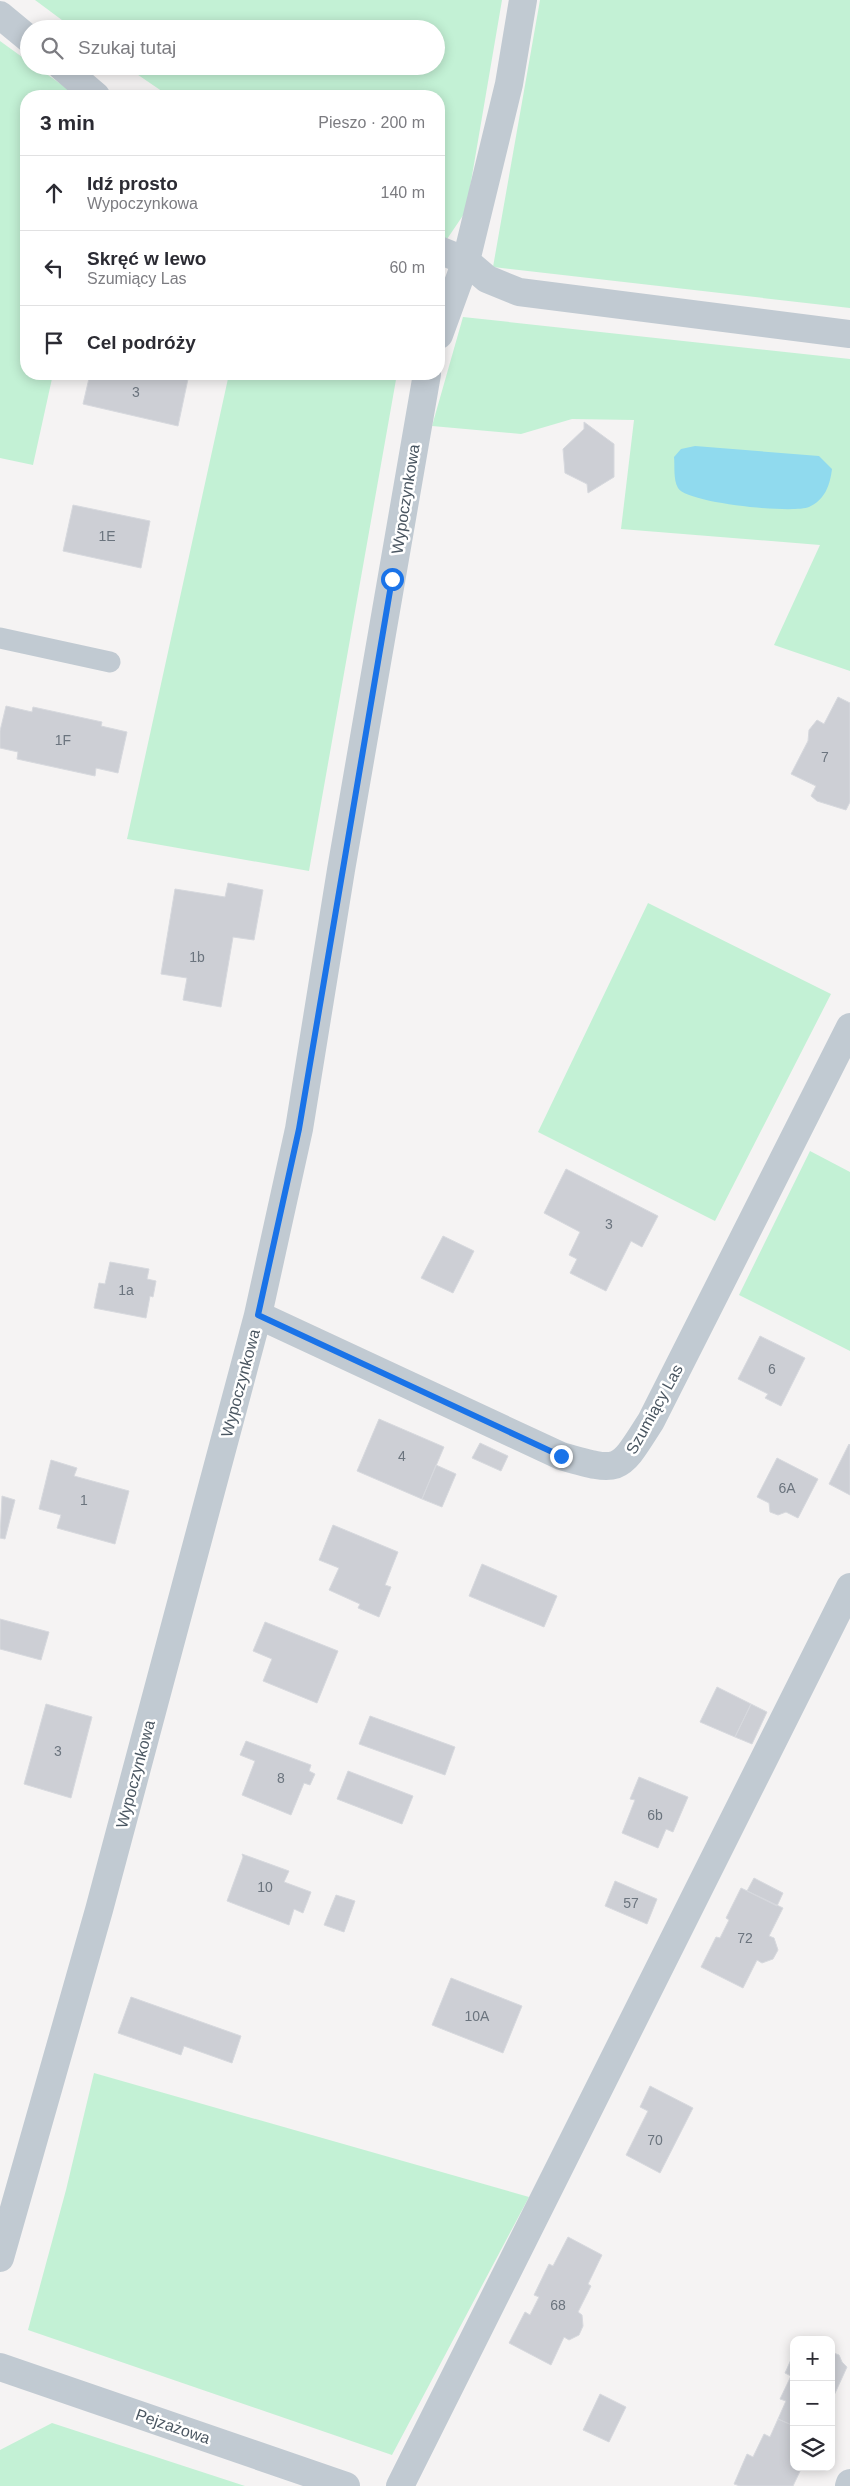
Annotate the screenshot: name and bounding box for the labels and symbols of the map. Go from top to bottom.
house number: 3 [132,384,140,400]
street label: Wypoczynkowa [388,443,423,555]
house number: 1E [98,528,116,544]
route start [381,568,404,591]
house number: 1F [55,732,71,748]
house number: 7 [821,749,829,765]
house number: 1b [189,949,205,965]
house number: 3 [605,1216,613,1232]
house number: 1a [118,1282,134,1298]
street label: Wypoczynkowa [218,1327,263,1439]
house number: 6 [768,1361,776,1377]
street label: Szumiący Las [623,1362,686,1457]
route end [550,1445,573,1468]
house number: 4 [398,1448,406,1464]
house number: 6A [778,1480,796,1496]
house number: 1 [80,1492,88,1508]
street label: Wypoczynkowa [113,1718,158,1830]
house number: 3 [54,1743,62,1759]
house number: 8 [277,1770,285,1786]
house number: 6b [647,1807,663,1823]
house number: 10 [257,1879,273,1895]
house number: 57 [623,1895,639,1911]
house number: 72 [737,1930,753,1946]
house number: 10A [465,2008,490,2024]
house number: 70 [647,2132,663,2148]
house number: 68 [550,2297,566,2313]
street label: Pejzażowa [133,2406,212,2447]

